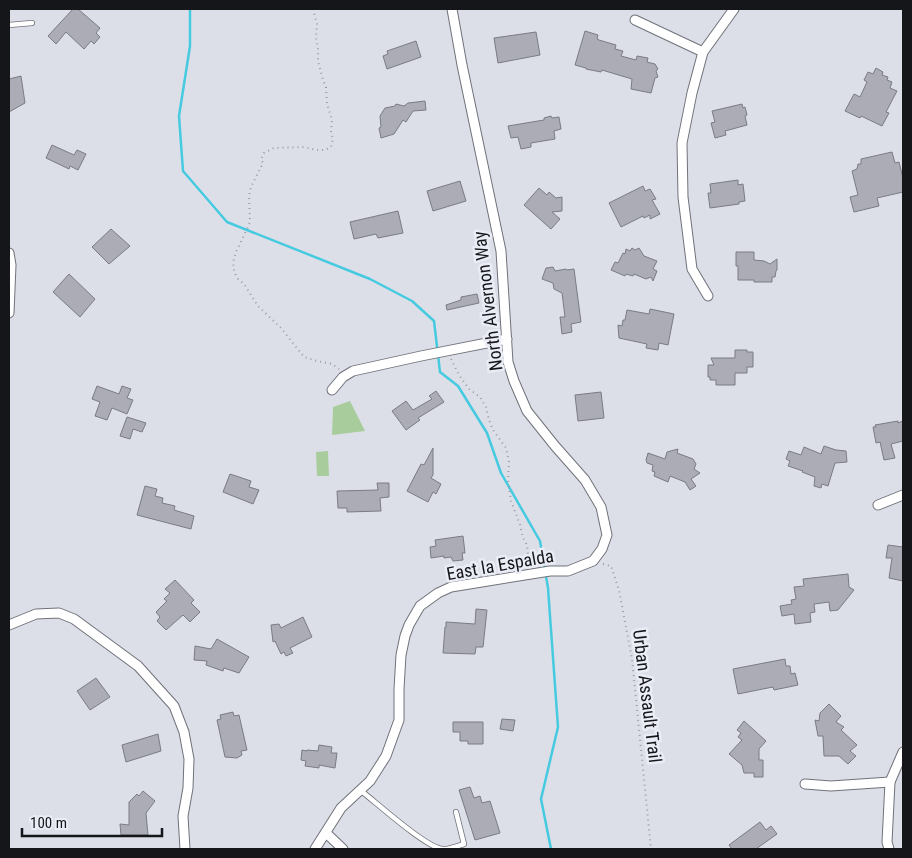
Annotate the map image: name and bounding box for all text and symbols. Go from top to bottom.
street label: North Alvernon Way [468,230,506,372]
street label: East la Espalda [445,545,555,584]
street label: Urban Assault Trail [629,628,666,764]
scale bar [22,806,162,838]
text: 100 m [30,814,67,832]

